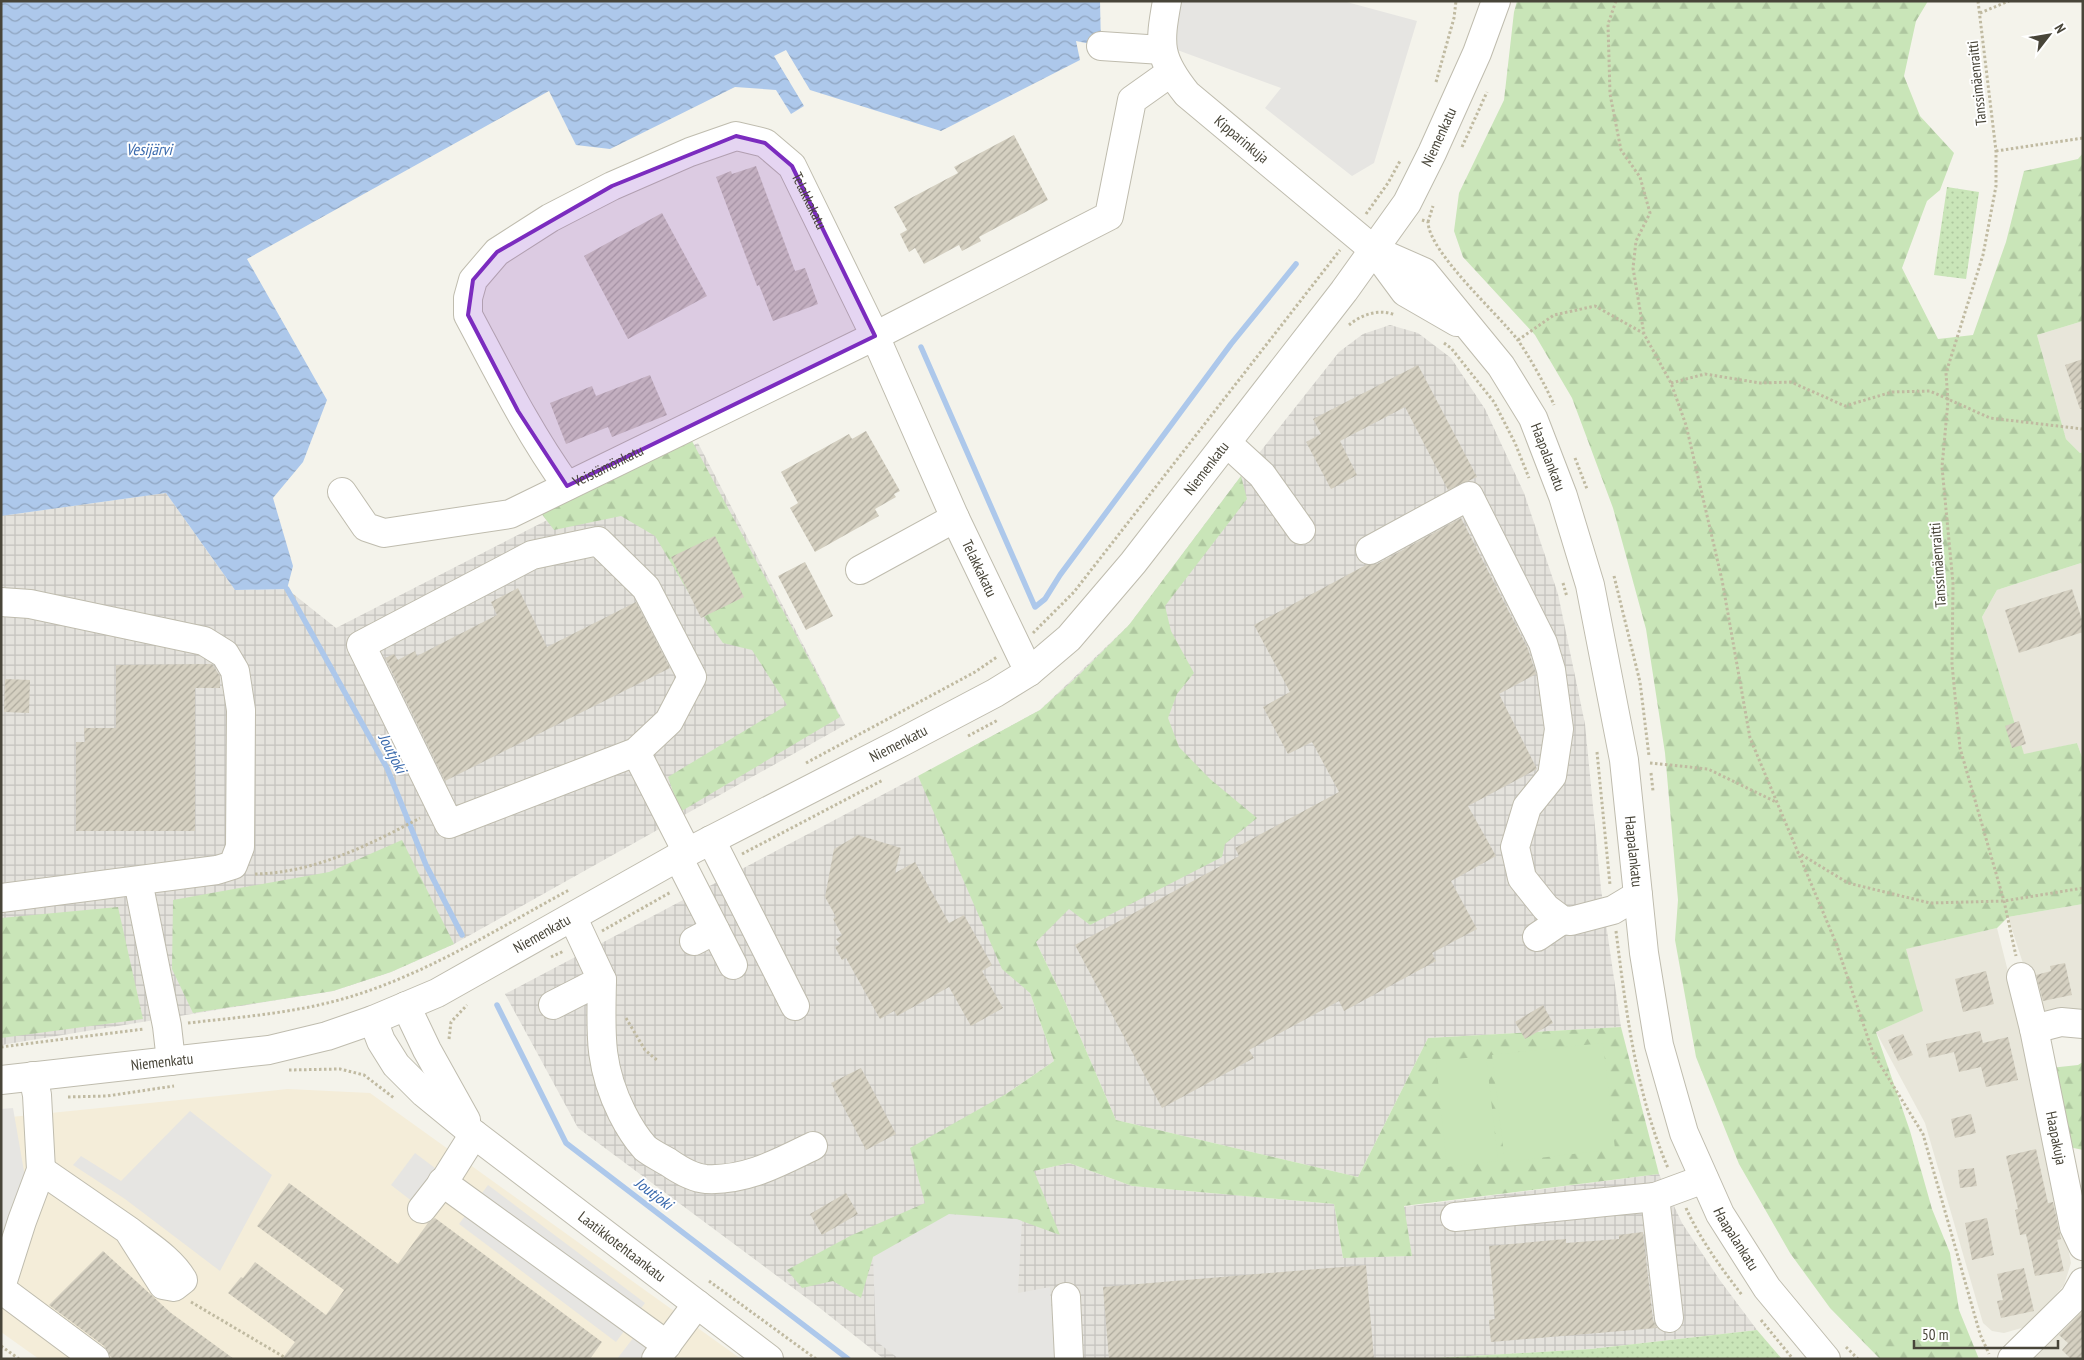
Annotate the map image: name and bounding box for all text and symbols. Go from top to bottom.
north arrow [2024,10,2074,60]
text: N [2050,20,2070,36]
street label: Tanssimäenraitti [1963,40,1990,126]
street label: Niemenkatu [1417,104,1460,169]
street label: Kipparinkuja [1211,111,1273,167]
water label: Vesijärvi [126,139,175,159]
street label: Telakkakatu [788,169,831,232]
street label: Haapalankatu [1527,420,1570,493]
street label: Niemenkatu [1179,437,1233,499]
street label: Veistämönkatu [569,440,646,491]
street label: Tanssimäenraitti [1925,522,1950,608]
street label: Telakkakatu [958,537,1001,600]
street label: Niemenkatu [866,720,930,766]
water label: Joutjoki [374,729,413,779]
street label: Haapalankatu [1621,815,1647,888]
street label: Niemenkatu [510,910,574,957]
street label: Niemenkatu [130,1049,194,1074]
street label: Haapakuja [2042,1110,2071,1167]
water label: Joutjoki [630,1172,679,1215]
street label: Haapalankatu [1709,1204,1763,1274]
street label: Laatikkotehtaankatu [574,1207,670,1286]
scale bar [1914,1318,2058,1350]
text: 50 m [1922,1325,1948,1344]

